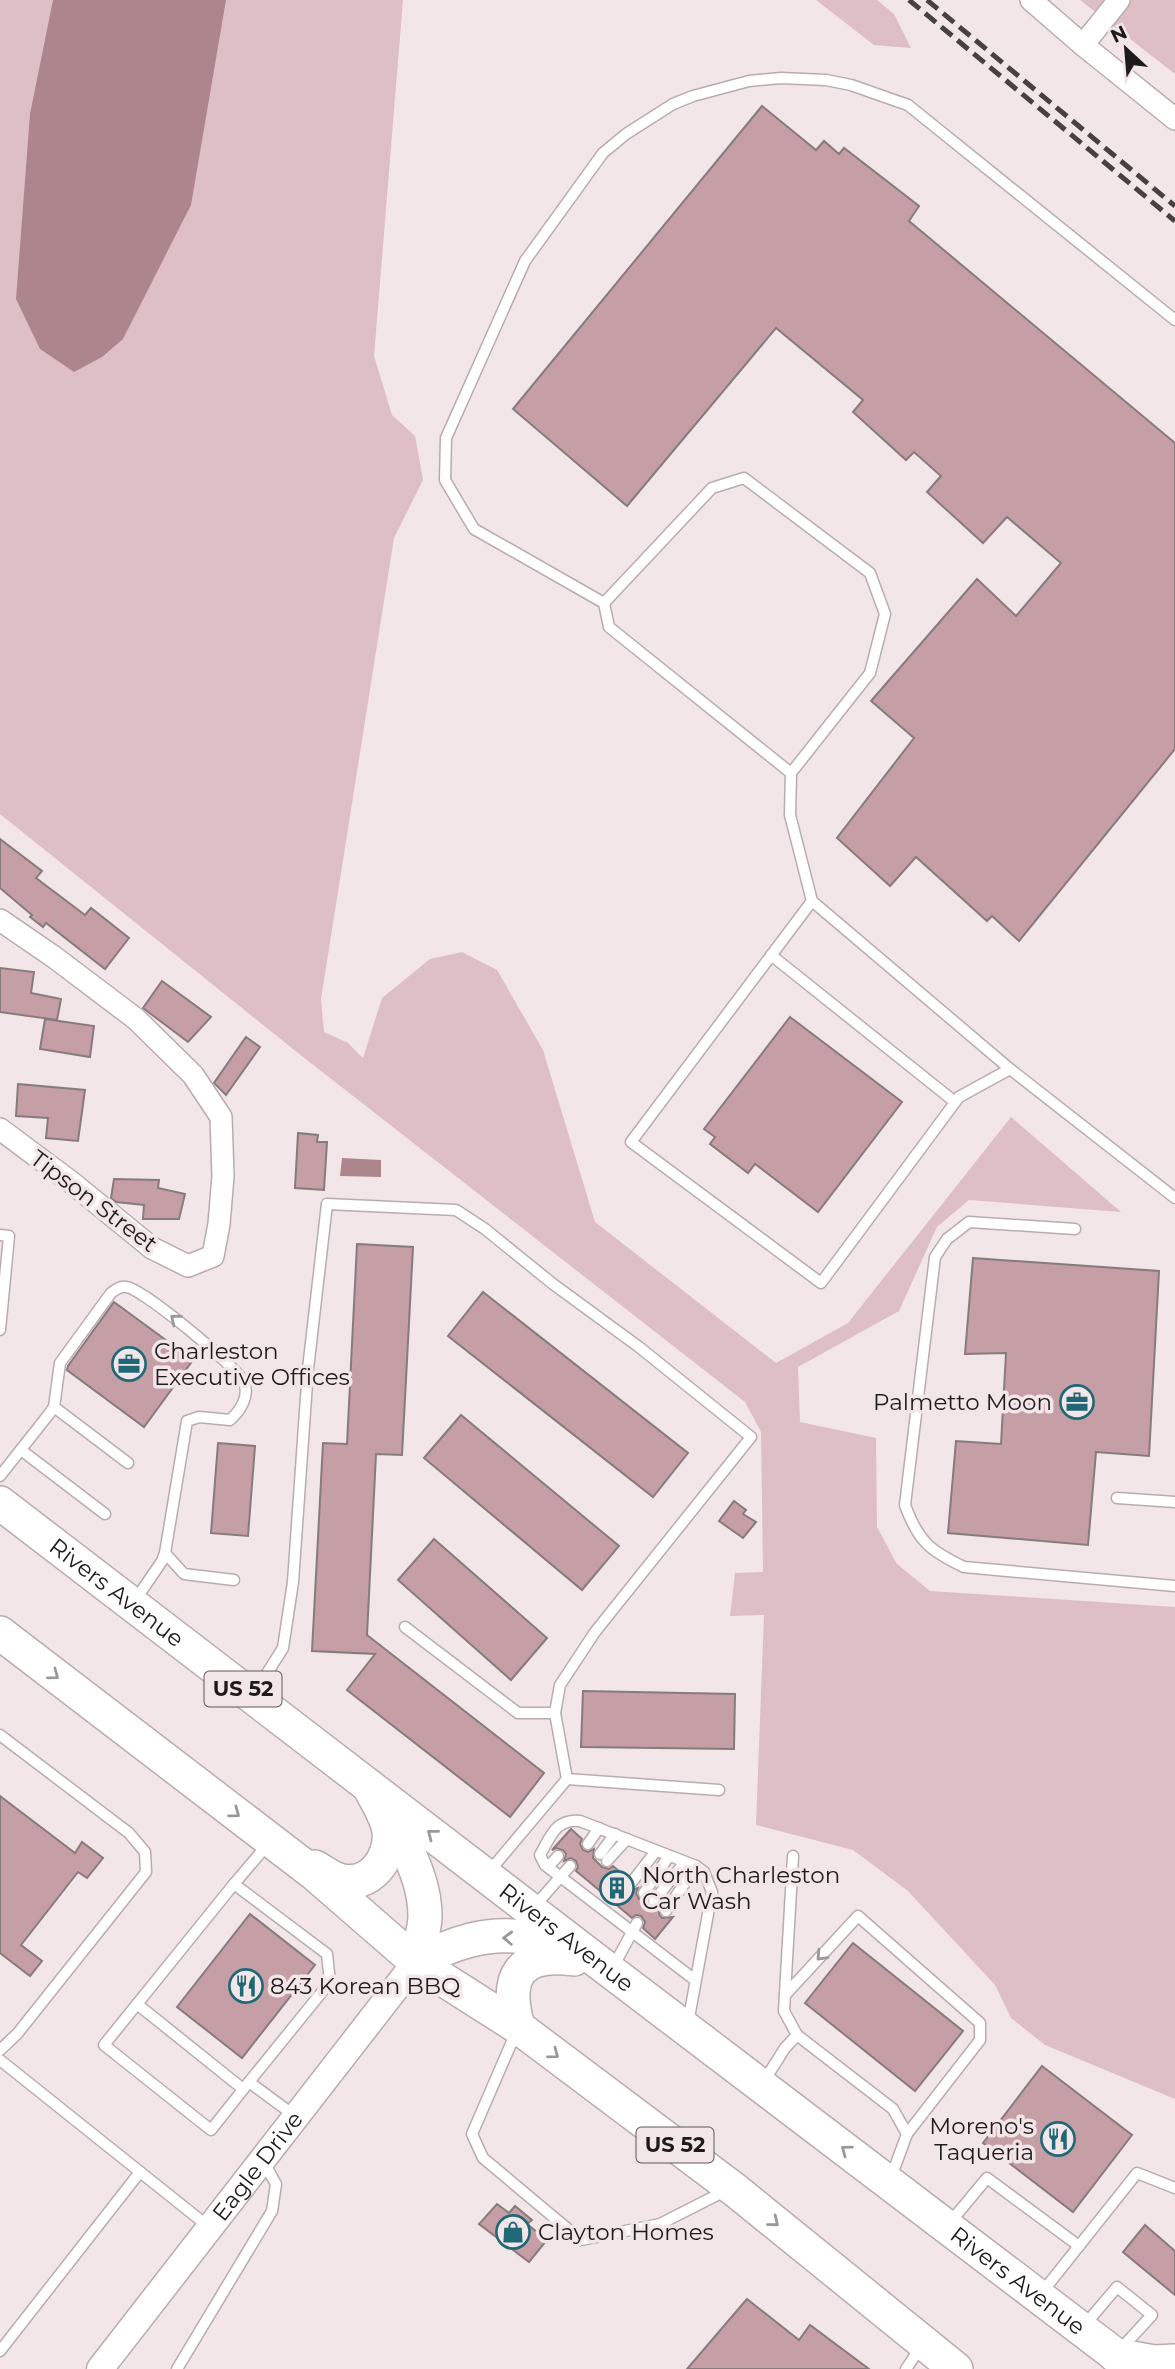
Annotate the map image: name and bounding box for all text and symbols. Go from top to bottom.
north arrow [1091,14,1161,84]
text: N [1107,20,1131,48]
street label: Tipson Street [25,1144,163,1258]
one-way arrow [170,1315,182,1328]
place label: Charleston Executive Offices [154,1337,350,1391]
office icon: Charleston Executive Offices [110,1345,148,1383]
office icon: Palmetto Moon [1058,1383,1096,1421]
place label: Palmetto Moon [873,1388,1052,1416]
street label: Rivers Avenue [44,1532,189,1653]
one-way arrow [46,1666,59,1679]
road number: US 52 [204,1672,282,1706]
one-way arrow [227,1804,239,1817]
one-way arrow [427,1830,440,1843]
place label: North Charleston Car Wash [642,1861,840,1915]
building icon: North Charleston Car Wash [598,1869,636,1907]
street label: Rivers Avenue [494,1877,639,1998]
one-way arrow [503,1930,514,1945]
one-way arrow [817,1948,830,1961]
restaurant icon: 843 Korean BBQ [227,1967,265,2005]
place label: 843 Korean BBQ [270,1972,460,2000]
one-way arrow [546,2046,559,2059]
street label: Eagle Drive [206,2106,309,2226]
place label: Moreno's Taqueria [929,2112,1034,2166]
restaurant icon: Moreno's Taqueria [1039,2120,1077,2158]
road number: US 52 [636,2128,714,2162]
one-way arrow [842,2146,854,2159]
shop icon: Clayton Homes [494,2213,532,2251]
one-way arrow [765,2214,778,2226]
place label: Clayton Homes [538,2218,714,2246]
street label: Rivers Avenue [945,2221,1091,2341]

